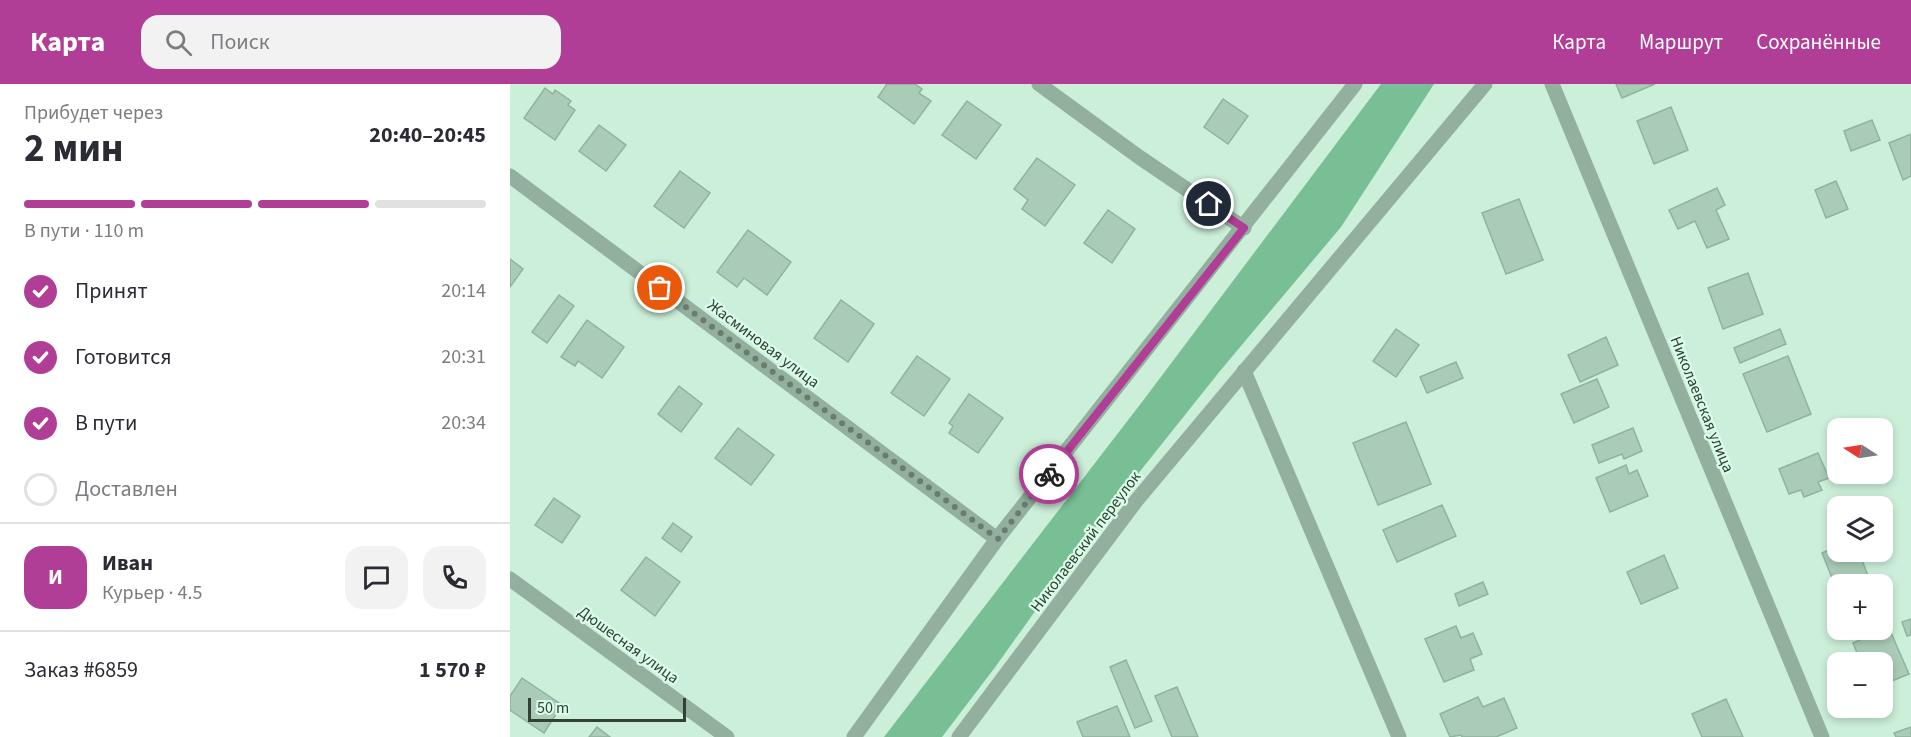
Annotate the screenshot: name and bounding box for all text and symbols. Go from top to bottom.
search box [141,15,561,69]
text: Карта [30,22,105,62]
icon: search [162,26,195,59]
text: Поиск [210,26,270,58]
text: Карта [1552,27,1606,57]
text: Маршрут [1639,27,1723,57]
text: Сохранённые [1756,27,1881,57]
text: Прибудет через [24,99,163,127]
text: 20:40–20:45 [369,119,486,151]
text: 2 мин [24,121,124,177]
pin [1183,178,1234,229]
icon: home [1192,187,1225,220]
text: В пути · 110 m [24,217,144,245]
pin [634,262,685,313]
icon: bag [643,271,676,304]
icon: check [24,275,57,308]
text: Принят [75,275,148,307]
text: 20:14 [441,277,486,305]
street label: Жасминовая улица [703,294,824,393]
street label: Николаевская улица [1665,333,1739,476]
icon: check [24,341,57,374]
text: Готовится [75,341,172,373]
text: 20:31 [441,343,486,371]
icon: check [24,407,57,440]
text: В пути [75,407,137,439]
text: 20:34 [441,409,486,437]
north arrow [1827,418,1893,484]
map controls [1827,418,1893,718]
courier [1019,444,1079,504]
icon: bike [1033,458,1066,491]
street label: Николаевский переулок [1026,467,1146,617]
text: Доставлен [75,473,178,505]
button: layers [1827,496,1893,562]
button: chat [345,546,408,609]
button: phone [423,546,486,609]
text: Иван [102,547,153,579]
text: И [48,561,63,593]
button: + [1827,574,1893,640]
text: Курьер · 4.5 [102,579,202,607]
street label: Дюшесная улица [573,601,683,689]
button: − [1827,652,1893,718]
text: Заказ #6859 [24,654,138,686]
text: 1 570 ₽ [419,654,486,686]
scale bar [528,695,686,722]
text: 50 m [537,697,569,719]

